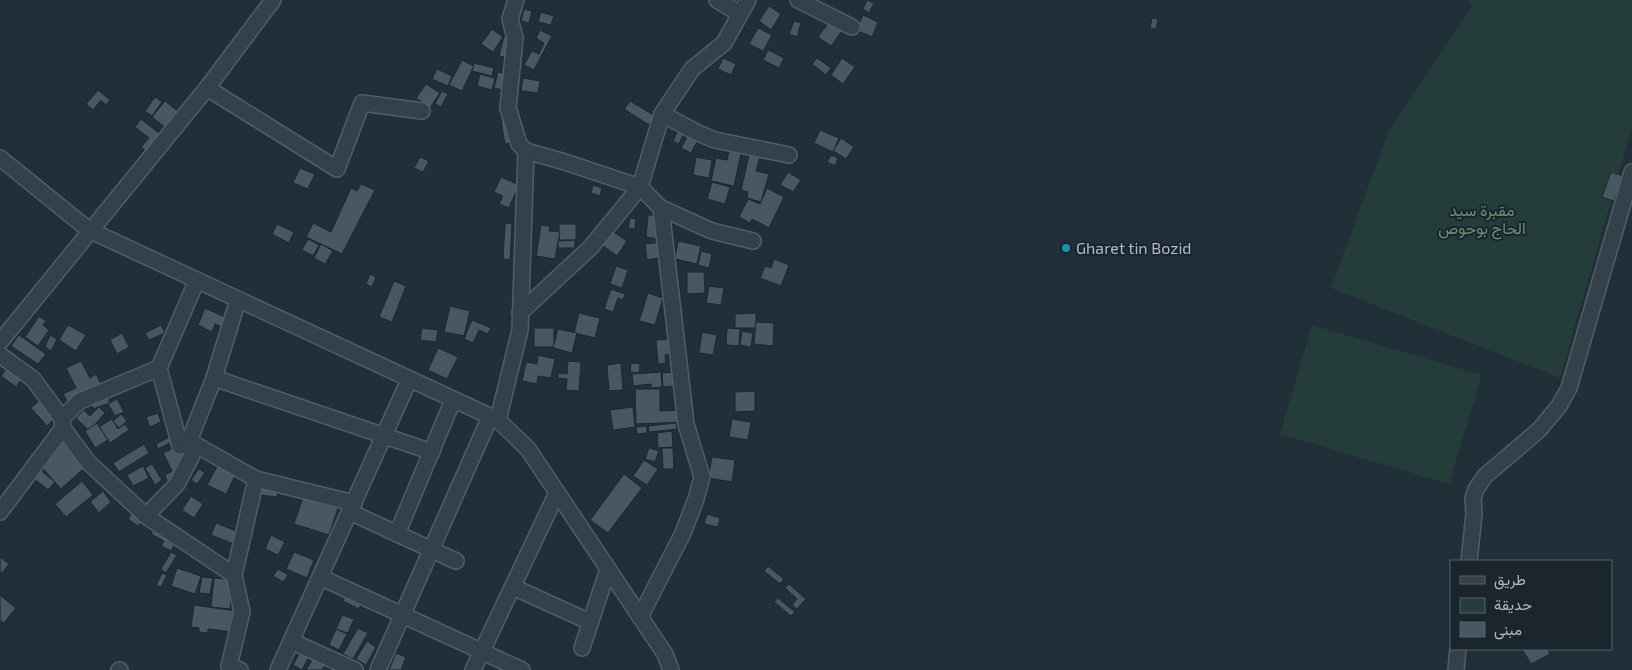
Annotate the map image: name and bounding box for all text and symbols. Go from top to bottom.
park label: مقبرة سيد الحاج بوحوص [1438,200,1526,240]
place label: Gharet tin Bozid [1076,238,1192,257]
marker: Gharet tin Bozid [1060,242,1072,254]
legend [1450,560,1612,650]
text: طريق [1494,570,1526,590]
text: حديقة [1494,595,1532,614]
text: مبنى [1494,620,1522,640]

